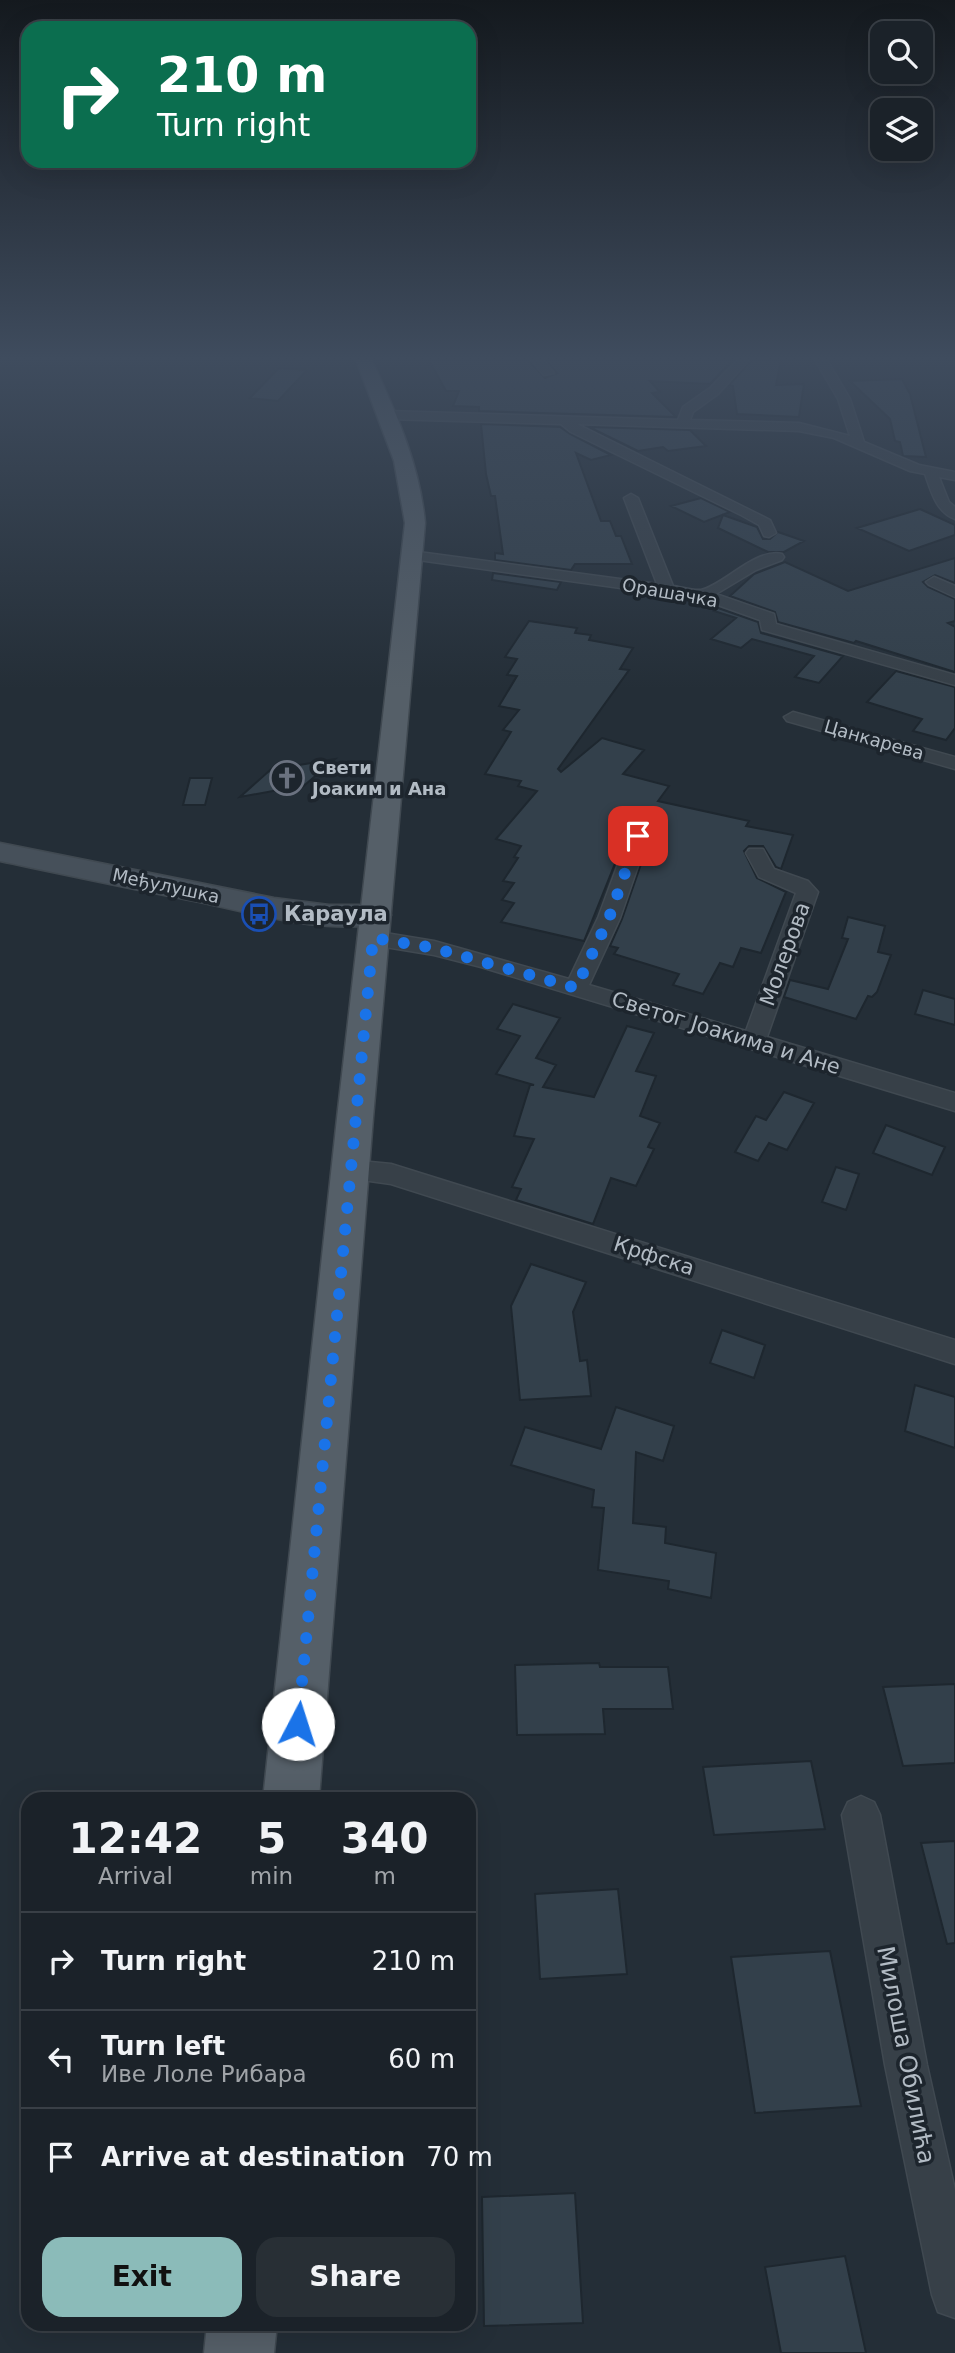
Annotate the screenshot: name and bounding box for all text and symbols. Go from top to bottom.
map controls [870,21,933,161]
button: search [870,21,933,84]
text: 210 m [157,47,327,104]
icon: right [42,49,133,140]
button: layers [870,98,933,161]
text: Turn right [157,106,310,144]
street label: Орашачка [621,574,720,611]
street label: Цанкарева [822,715,926,764]
place label: Свети Јоаким и Ана [310,757,446,799]
church icon: Свети Јоаким и Ана [268,759,306,797]
pin [608,806,668,866]
icon: arrive [619,817,657,855]
street label: Међулушка [111,864,222,907]
bus stop icon: Караула [240,895,278,933]
street label: Молерова [755,899,815,1009]
place label: Караула [284,902,388,926]
street label: Светог Јоакима и Ане [609,987,843,1079]
street label: Крфска [611,1232,697,1280]
position arrow [261,1687,335,1761]
text: 12:42 [69,1814,202,1863]
text: 5 [257,1814,286,1863]
text: 340 [341,1814,428,1863]
text: Arrival [98,1863,173,1889]
text: min [250,1863,293,1889]
text: m [373,1863,396,1889]
icon: right [42,1942,80,1980]
street label: Милоша Обилића [871,1944,941,2166]
text: Turn right [101,1946,246,1976]
text: 210 m [372,1946,455,1976]
text: Turn left [101,2031,225,2061]
icon: left [42,2040,80,2078]
text: 60 m [388,2044,455,2074]
text: Иве Лоле Рибара [101,2061,307,2087]
icon: arrive [42,2138,80,2176]
text: Arrive at destination [101,2142,405,2172]
text: 70 m [426,2142,493,2172]
button: Exit [42,2237,242,2317]
button: Share [256,2237,455,2317]

